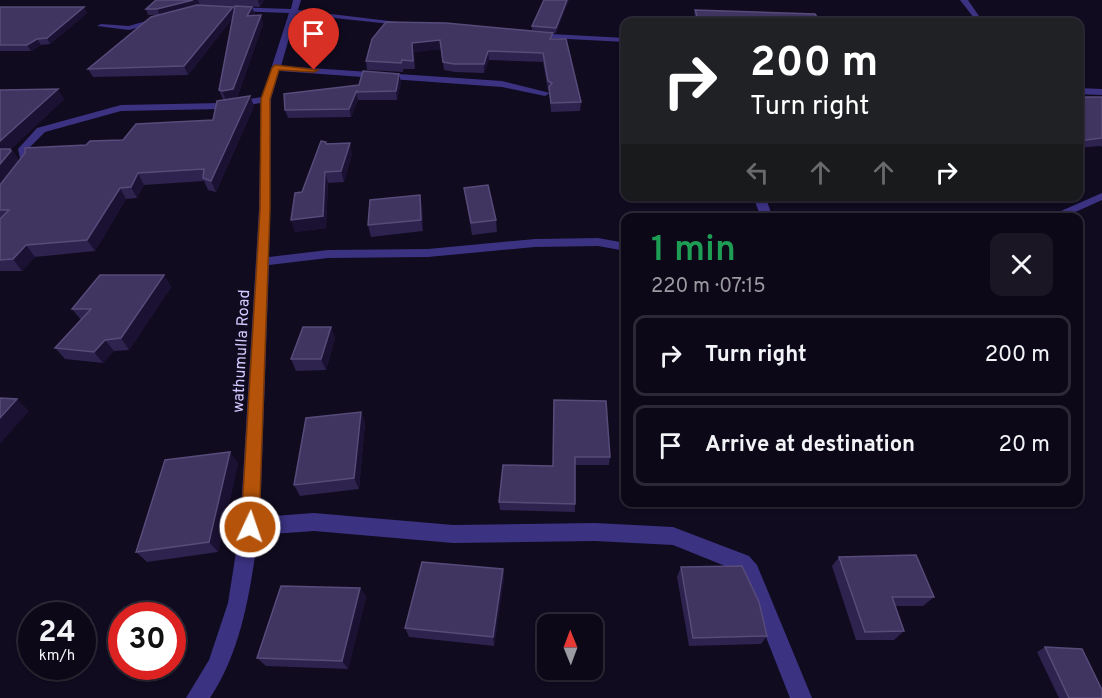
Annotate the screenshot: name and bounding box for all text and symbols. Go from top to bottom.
pin [288,8,339,70]
icon: arrive [297,17,330,50]
text: 200 m [750,38,878,91]
icon: right [651,42,729,120]
text: Turn right [750,90,869,124]
icon: left [741,156,774,189]
icon: ahead [804,156,837,189]
icon: ahead [867,156,900,189]
icon: right [930,156,963,189]
text: 1 min [651,228,736,274]
button: close [990,233,1053,296]
text: 220 m · 07:15 [651,274,766,300]
street label: wathumulla Road [229,289,255,413]
icon: right [654,339,687,372]
text: Turn right [705,342,807,369]
text: 200 m [985,342,1050,369]
icon: arrive [654,429,687,462]
text: Arrive at destination [705,432,915,459]
text: 20 m [999,432,1050,459]
position arrow [218,495,282,559]
speed limit sign: 30 [108,602,186,680]
north arrow [537,614,603,680]
map controls [537,614,603,680]
text: 24 [38,615,76,652]
text: km/h [39,647,75,666]

